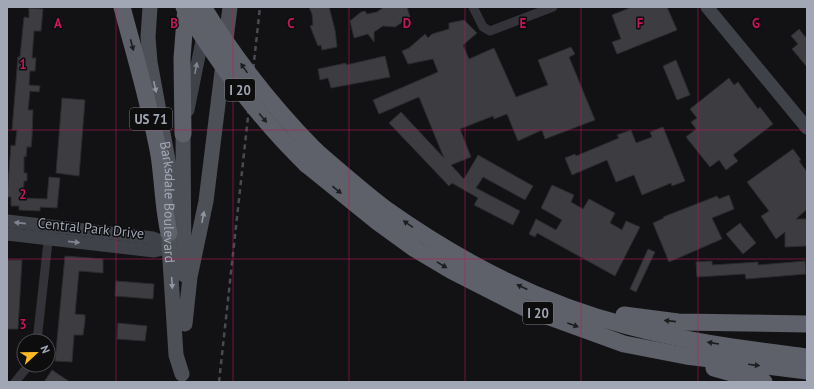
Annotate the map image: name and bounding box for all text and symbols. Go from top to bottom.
text: A [54,15,62,32]
text: B [170,15,178,32]
text: C [287,15,295,32]
text: D [403,15,411,32]
text: E [520,15,527,32]
text: F [637,15,644,32]
text: G [752,15,760,32]
one-way arrow [129,39,135,51]
text: 1 [19,56,27,73]
one-way arrow [193,62,199,74]
one-way arrow [240,63,248,73]
road number: I 20 [225,79,255,101]
one-way arrow [152,81,158,93]
road number: US 71 [130,108,172,130]
one-way arrow [258,113,267,124]
street label: Barksdale Boulevard [156,140,179,264]
one-way arrow [331,185,342,194]
text: 2 [19,186,27,203]
one-way arrow [200,211,206,223]
street label: Central Park Drive [37,213,145,243]
one-way arrow [14,220,26,226]
one-way arrow [403,220,413,228]
one-way arrow [68,239,80,245]
one-way arrow [436,262,448,269]
one-way arrow [168,277,175,289]
one-way arrow [516,284,528,290]
road number: I 20 [523,302,553,324]
text: 3 [19,316,27,333]
one-way arrow [664,318,676,324]
one-way arrow [567,323,579,329]
north arrow [16,333,56,373]
one-way arrow [707,340,719,346]
text: N [37,343,53,355]
one-way arrow [748,361,760,368]

